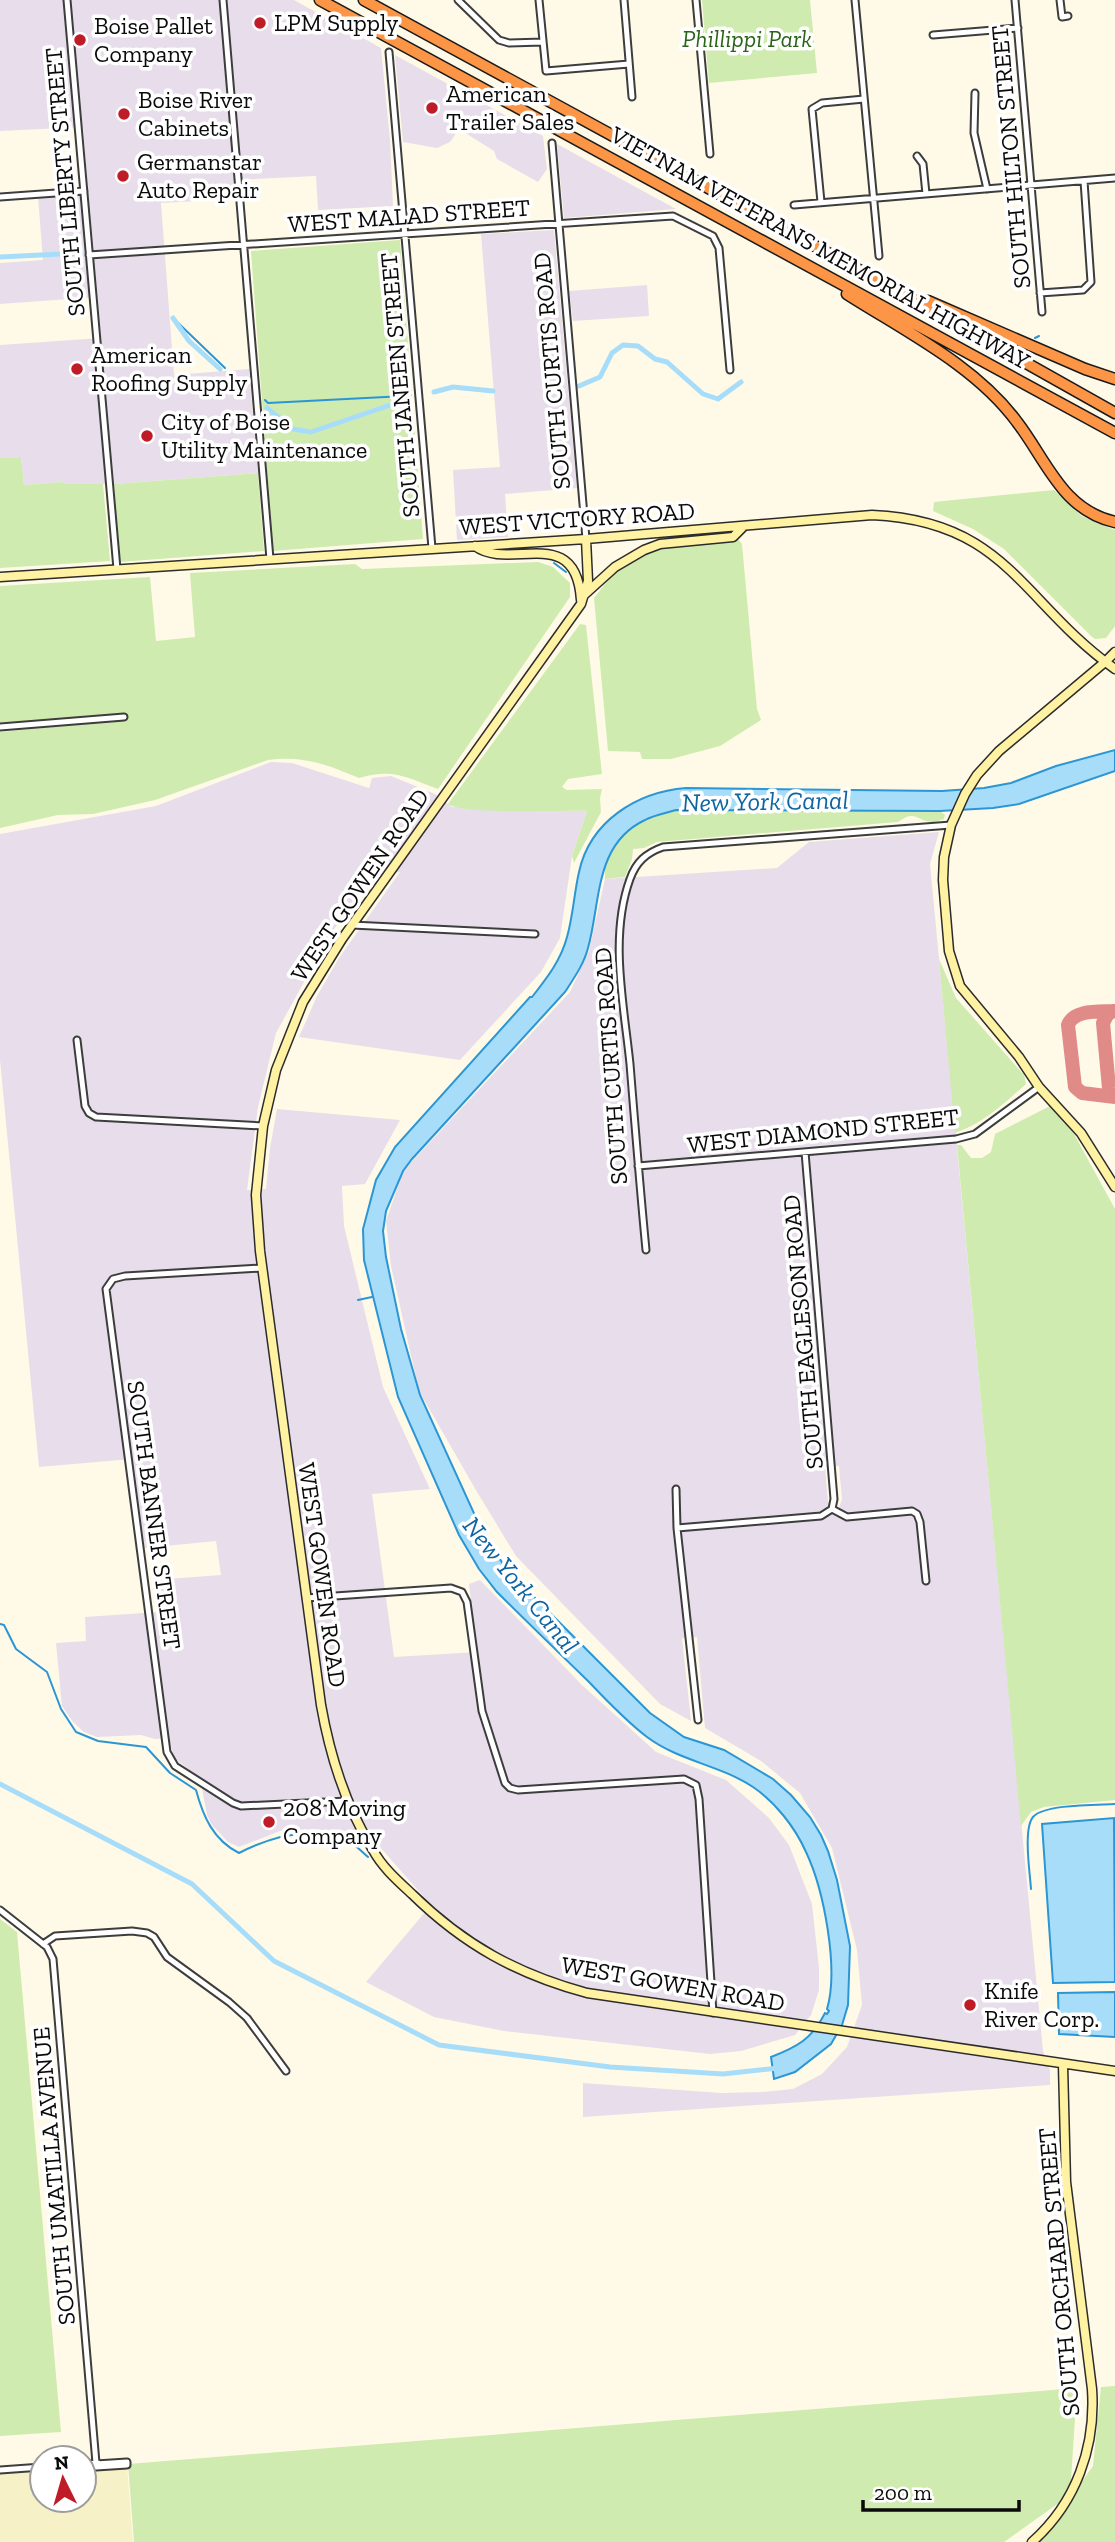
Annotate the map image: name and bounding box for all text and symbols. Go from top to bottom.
place label: LPM Supply [274,8,399,37]
place label: Boise Pallet Company [94,11,213,68]
marker: LPM Supply [252,15,268,31]
park label: Phillippi Park [682,24,812,53]
street label: SOUTH HILTON STREET [985,24,1036,290]
marker: Boise Pallet Company [72,32,88,48]
street label: SOUTH LIBERTY STREET [38,46,91,318]
place label: American Trailer Sales [446,79,574,136]
place label: Boise River Cabinets [138,85,253,142]
marker: American Trailer Sales [424,100,440,116]
marker: Boise River Cabinets [116,106,132,122]
street label: VIETNAM VETERANS MEMORIAL HIGHWAY [605,119,1035,376]
place label: Germanstar Auto Repair [137,147,262,204]
marker: Germanstar Auto Repair [115,168,131,184]
street label: WEST MALAD STREET [287,193,531,238]
street label: SOUTH JANEEN STREET [373,251,426,519]
street label: SOUTH CURTIS ROAD [527,251,576,491]
place label: American Roofing Supply [91,340,248,397]
marker: American Roofing Supply [69,361,85,377]
place label: City of Boise Utility Maintenance [161,407,367,464]
marker: City of Boise Utility Maintenance [139,428,155,444]
street label: WEST VICTORY ROAD [458,496,696,541]
street label: WEST GOWEN ROAD [284,783,435,987]
water label: New York Canal [681,784,849,818]
street label: SOUTH CURTIS ROAD [588,946,633,1186]
street label: WEST DIAMOND STREET [686,1102,960,1159]
street label: SOUTH EAGLESON ROAD [776,1193,829,1471]
street label: SOUTH BANNER STREET [121,1379,188,1651]
street label: WEST GOWEN ROAD [292,1461,353,1689]
water label: New York Canal [456,1510,586,1660]
place label: 208 Moving Company [283,1793,406,1850]
marker: 208 Moving Company [261,1814,277,1830]
street label: WEST GOWEN ROAD [559,1950,787,2017]
place label: Knife River Corp. [984,1976,1099,2033]
marker: Knife River Corp. [962,1997,978,2013]
street label: SOUTH UMATILLA AVENUE [26,2026,81,2326]
street label: SOUTH ORCHARD STREET [1031,2126,1086,2418]
north arrow [28,2444,98,2514]
text: N [53,2450,70,2475]
scale bar [863,2468,1019,2512]
text: 200 m [874,2480,932,2505]

